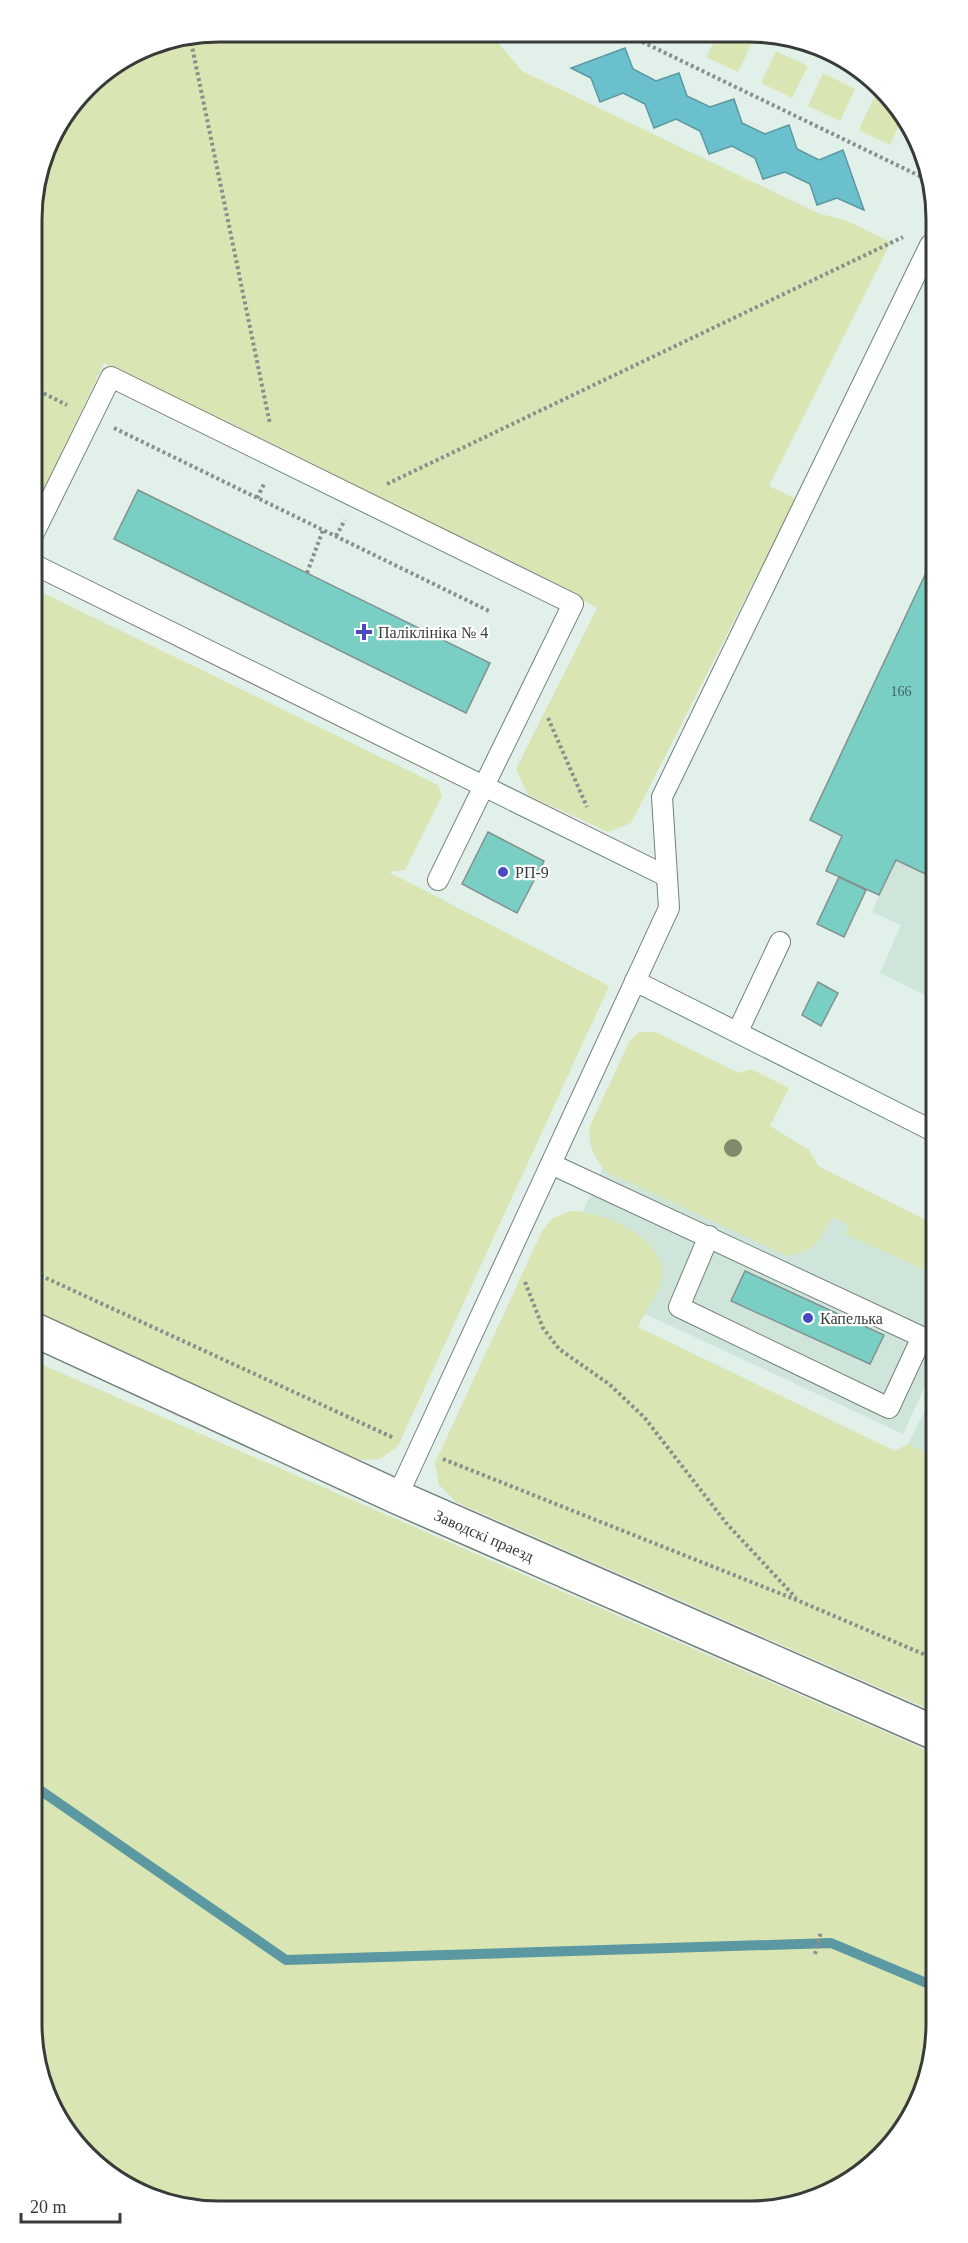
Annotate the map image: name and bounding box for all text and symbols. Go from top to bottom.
marker: Паліклініка № 4 [355,623,373,641]
place label: Паліклініка № 4 [378,624,488,641]
house number: 166 [891,684,912,699]
place label: РП-9 [515,864,549,881]
marker: РП-9 [496,865,510,879]
place label: Капелька [820,1310,883,1327]
marker: Капелька [801,1311,815,1325]
street label: Заводскі праезд [432,1506,537,1565]
scale bar [21,2186,120,2224]
text: 20 m [30,2197,67,2217]

